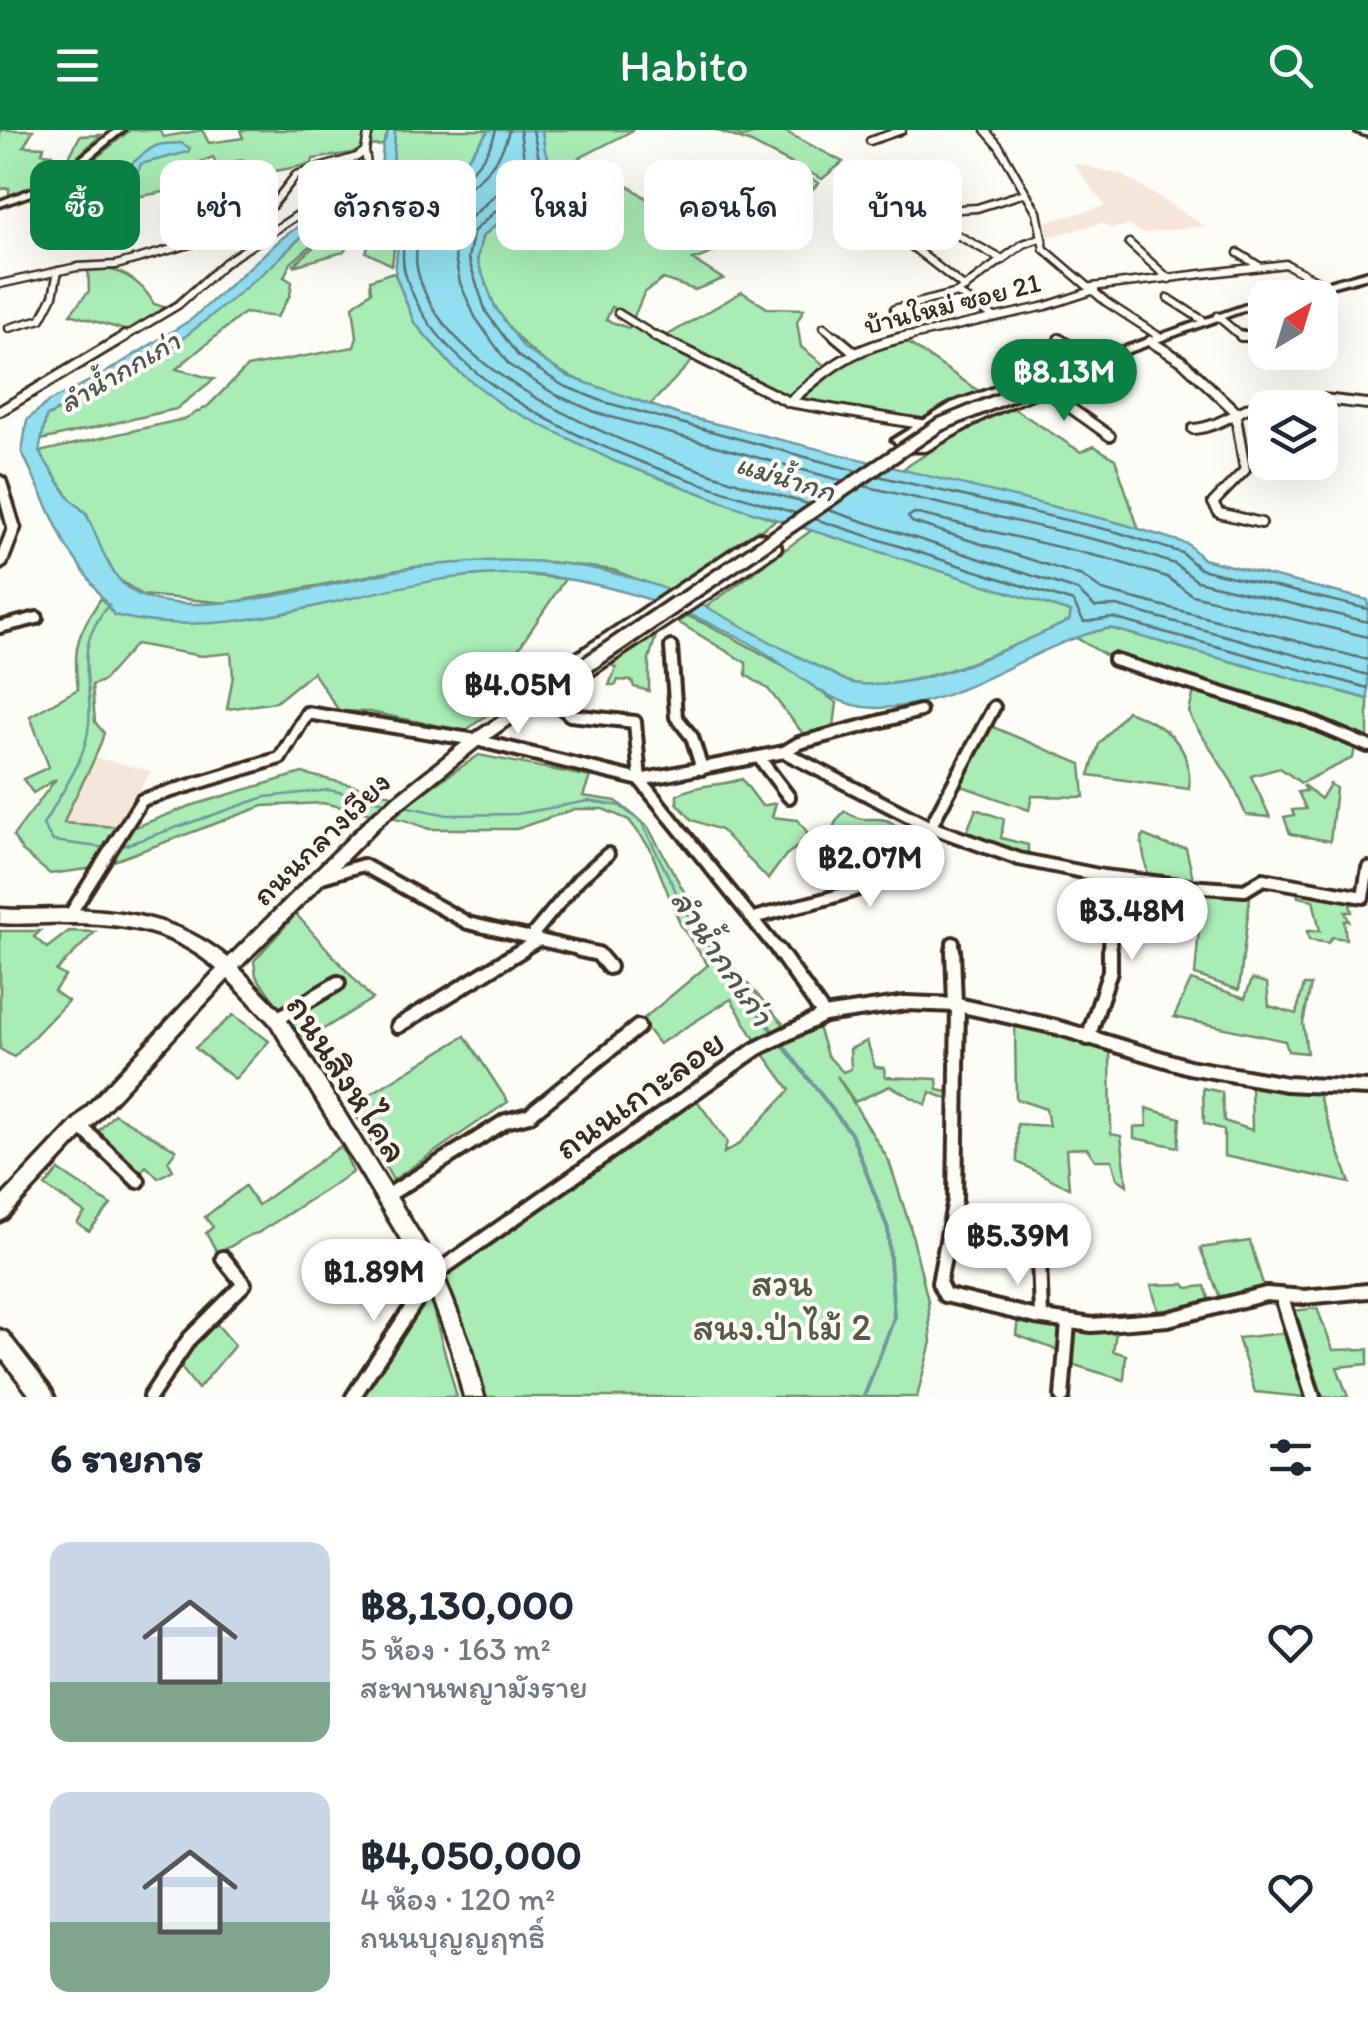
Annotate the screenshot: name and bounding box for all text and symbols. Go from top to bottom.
icon: menu [50,38,105,93]
text: Habito [619,38,749,92]
icon: search [1263,38,1318,93]
chip: ซื้อ [30,160,140,250]
chip: เช่า [160,160,278,250]
chip: ตัวกรอง [298,160,476,250]
chip: ใหม่ [496,160,624,250]
chip: คอนโด [644,160,813,250]
chip: บ้าน [833,160,962,250]
street label: บ้านใหม่ ซอย 21 [860,265,1044,341]
north arrow [1248,280,1338,370]
map controls [1248,280,1338,480]
water label: ลำน้ำกกเก่า [52,321,187,420]
pin: ฿8.13M [983,339,1145,424]
text: ฿8.13M [1013,352,1115,390]
button: layers [1248,390,1338,480]
water label: แม่น้ำกก [732,444,840,510]
pin: ฿4.05M [437,652,599,737]
text: ฿4.05M [464,665,572,703]
street label: ถนนกลางเวียง [244,762,398,914]
pin: ฿2.07M [789,825,951,910]
text: ฿2.07M [818,838,922,876]
pin: ฿3.48M [1051,878,1213,963]
water label: ลำน้ำกกเก่า [662,880,786,1035]
text: ฿3.48M [1079,891,1185,929]
street label: ถนนสิงหไคล [276,985,420,1171]
street label: ถนนเกาะลอย [545,1019,733,1169]
pin: ฿5.39M [937,1203,1099,1288]
text: ฿5.39M [966,1216,1070,1254]
pin: ฿1.89M [293,1239,455,1324]
text: ฿1.89M [323,1252,425,1290]
park label: สวน สนง.ป่าไม้ 2 [693,1260,871,1350]
icon: filters [1263,1430,1318,1485]
text: 6 รายการ [50,1432,203,1483]
text: ฿8,130,000 [360,1579,574,1630]
icon: home [130,1582,250,1702]
icon: heart [1263,1615,1318,1670]
text: 5 ห้อง · 163 m² [360,1630,551,1668]
text: สะพานพญามังราย [360,1668,587,1706]
text: ฿4,050,000 [360,1829,582,1880]
icon: home [130,1832,250,1952]
icon: heart [1263,1865,1318,1920]
text: 4 ห้อง · 120 m² [360,1880,555,1918]
text: ถนนบุญญฤทธิ์ [360,1918,545,1956]

